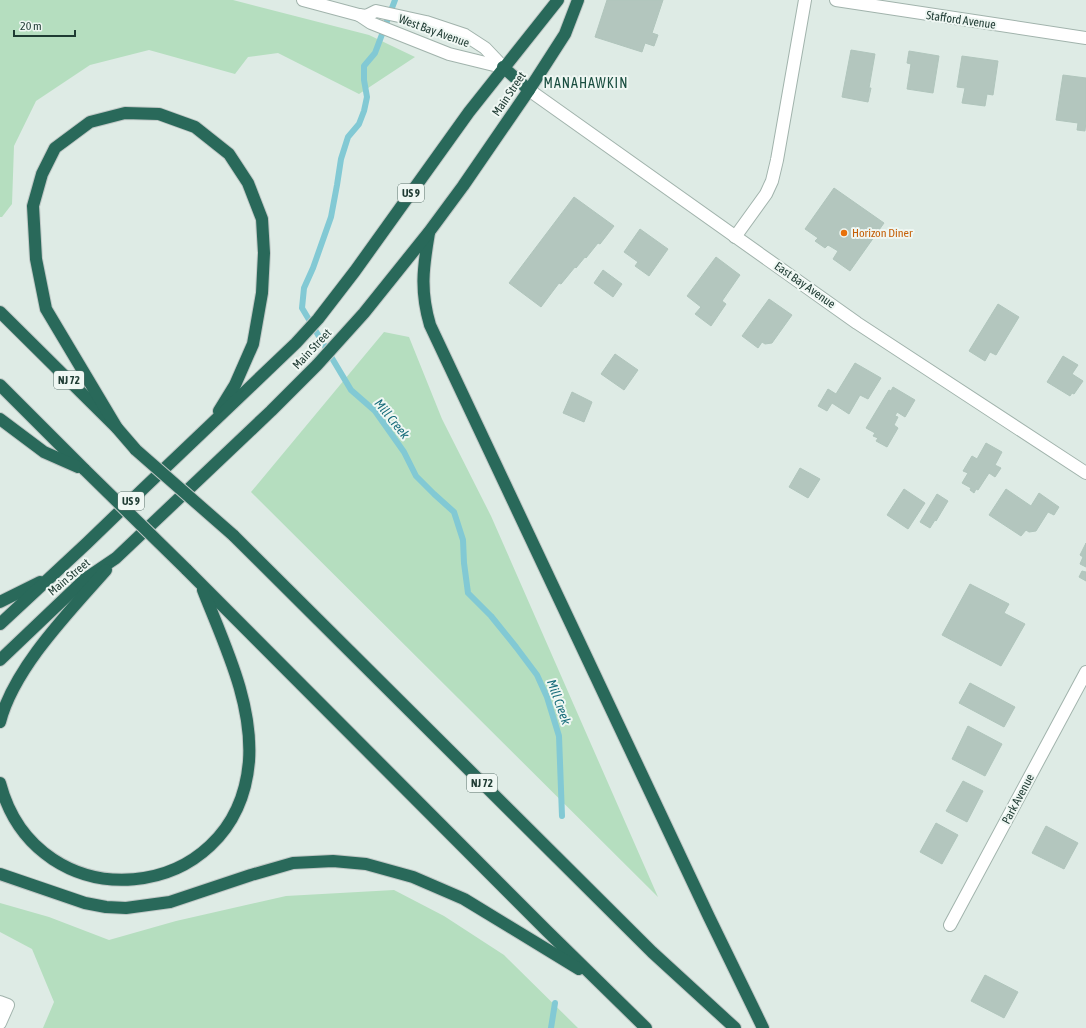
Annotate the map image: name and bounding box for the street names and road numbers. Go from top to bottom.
street label: Stafford Avenue [925,8,997,32]
street label: West Bay Avenue [397,12,471,50]
street label: Main Street [489,69,529,119]
road number: US 9 [398,184,424,202]
street label: East Bay Avenue [772,259,838,311]
street label: Main Street [290,325,335,372]
road number: NJ 72 [54,371,84,389]
road number: US 9 [118,492,144,510]
street label: Main Street [45,555,93,598]
street label: Park Avenue [999,771,1037,827]
road number: NJ 72 [467,774,497,792]

